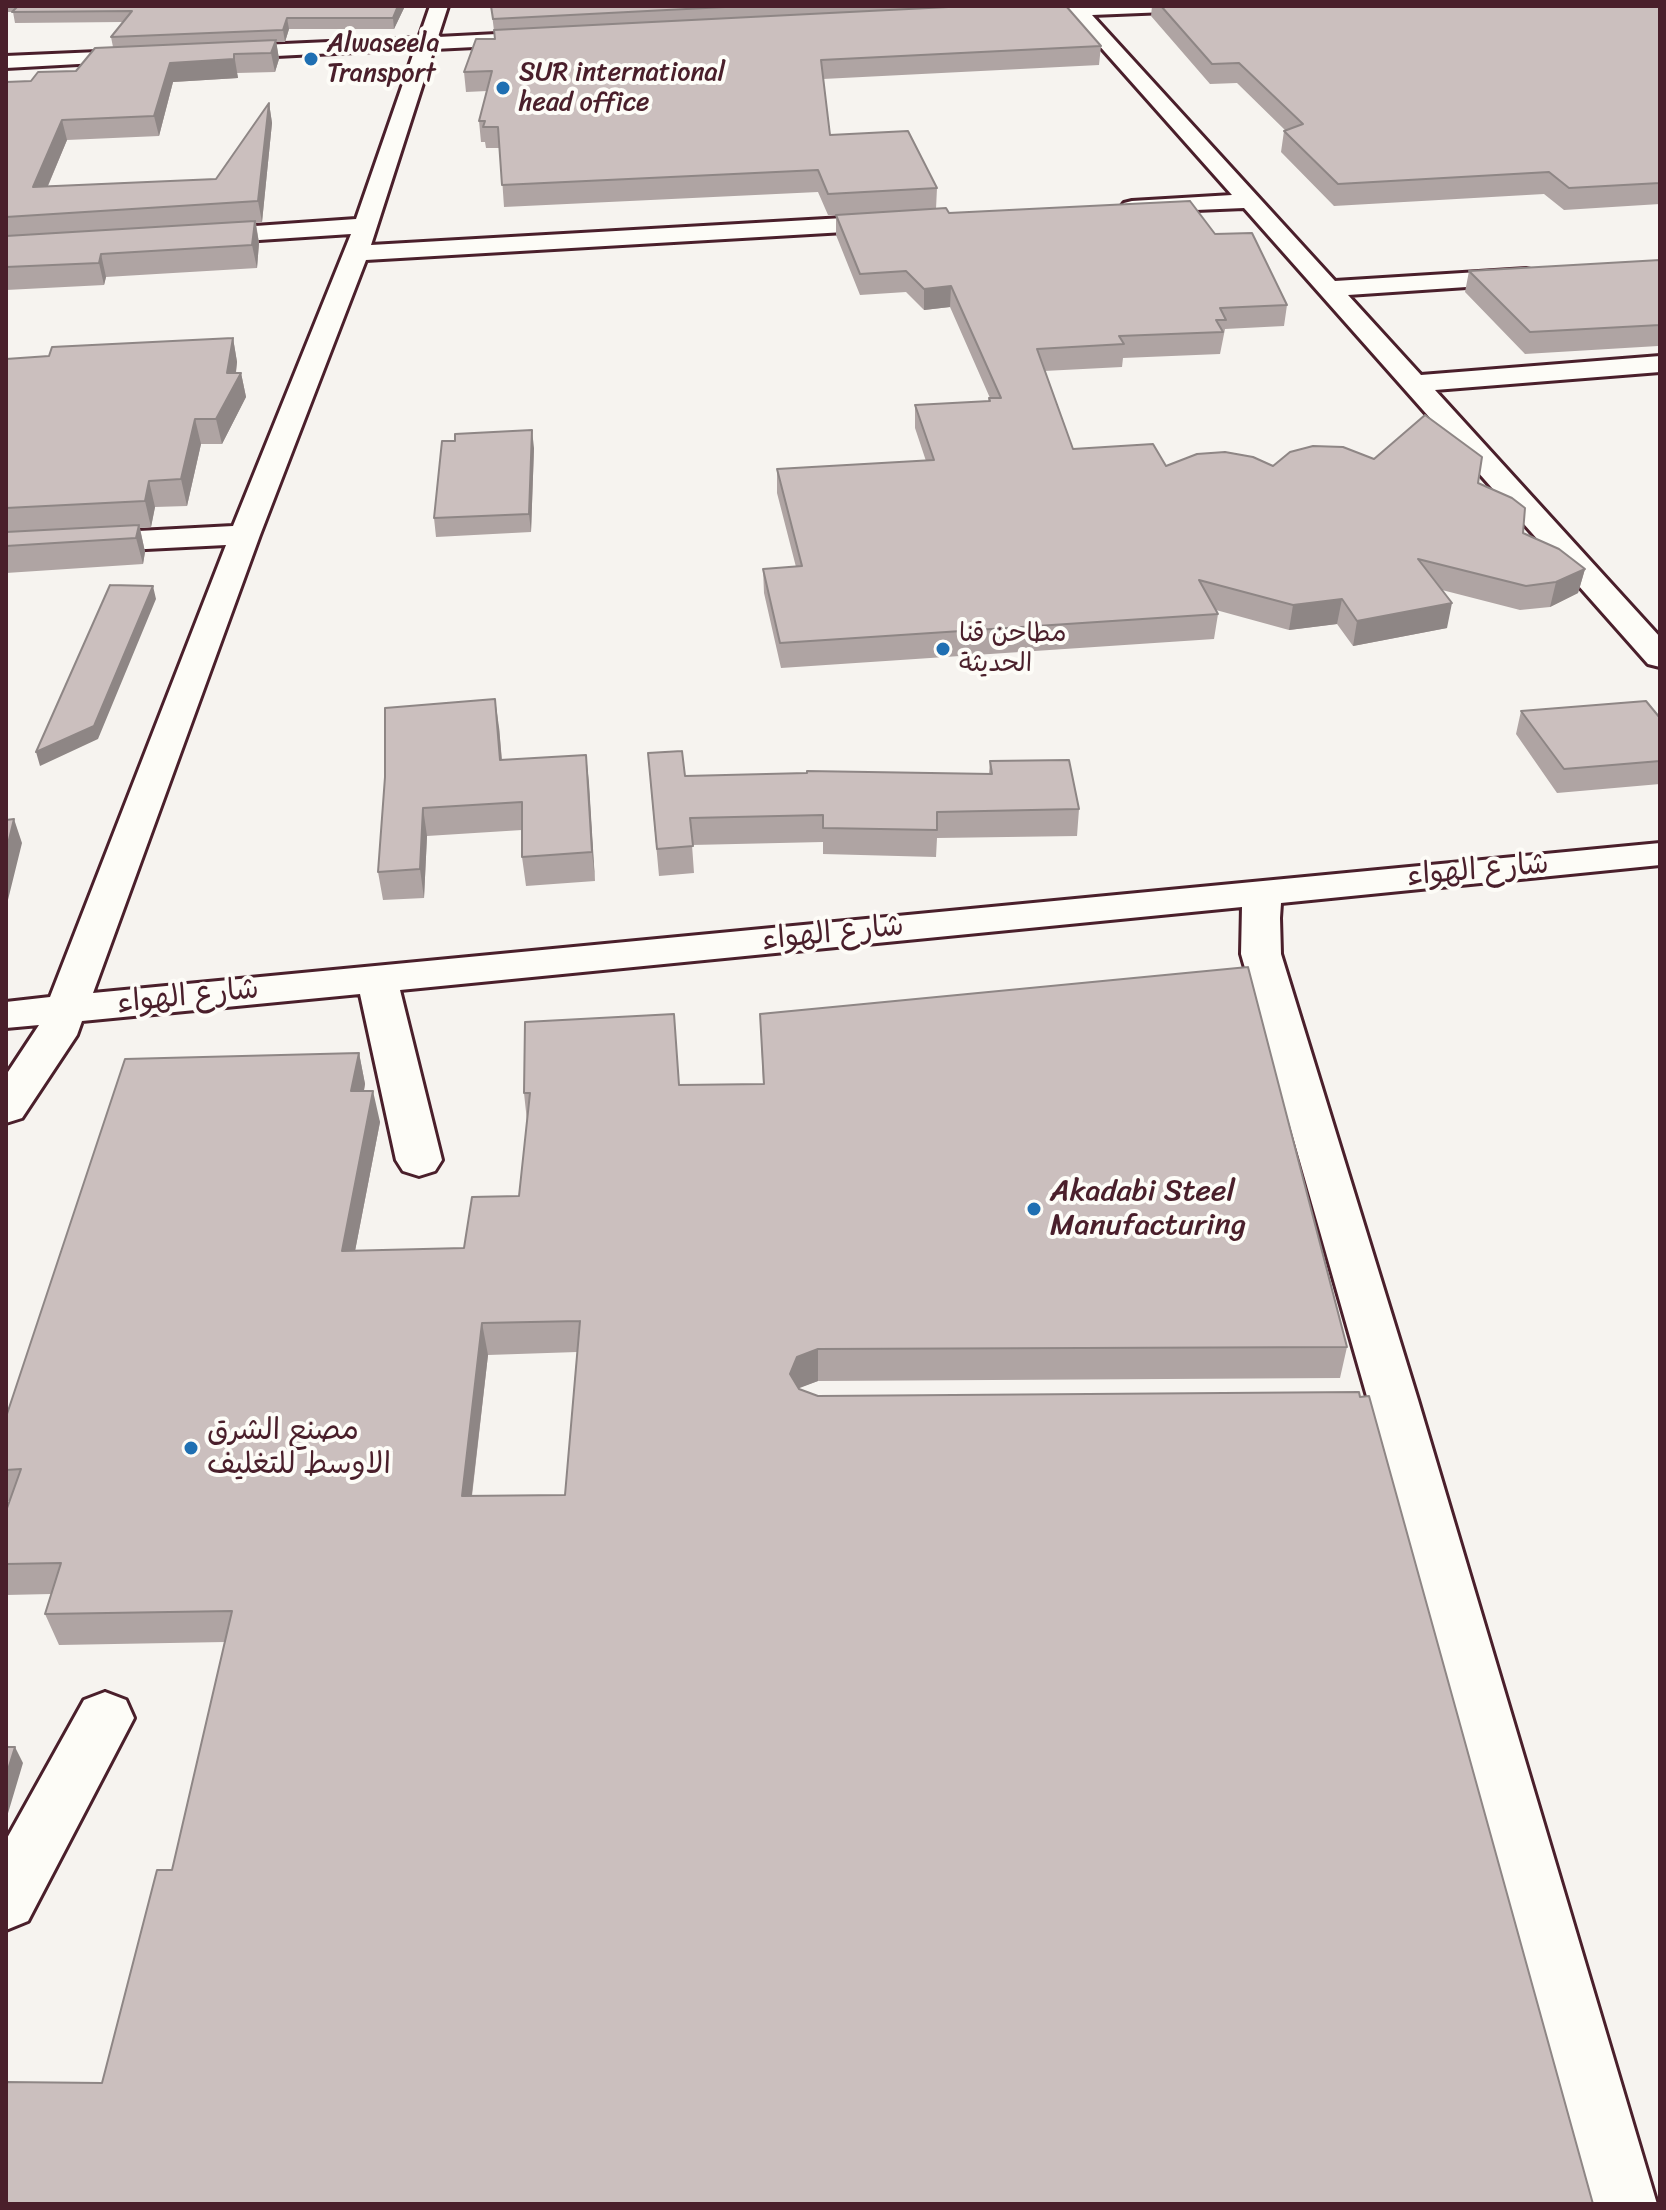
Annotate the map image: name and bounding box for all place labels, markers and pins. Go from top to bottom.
place label: Alwaseela Transport [327,28,440,90]
marker: Alwaseela Transport [302,50,320,68]
place label: SUR international head office [519,57,725,118]
marker: SUR international head office [494,79,512,97]
place label: مطاحن قنا الحديثة [959,618,1067,680]
marker: مطاحن قنا الحديثة [934,640,952,658]
place label: Akadabi Steel Manufacturing [1050,1174,1246,1244]
marker: Akadabi Steel Manufacturing [1025,1200,1043,1218]
place label: مصنع الشرق الاوسط للتغليف [207,1413,391,1484]
marker: مصنع الشرق الاوسط للتغليف [182,1439,200,1457]

